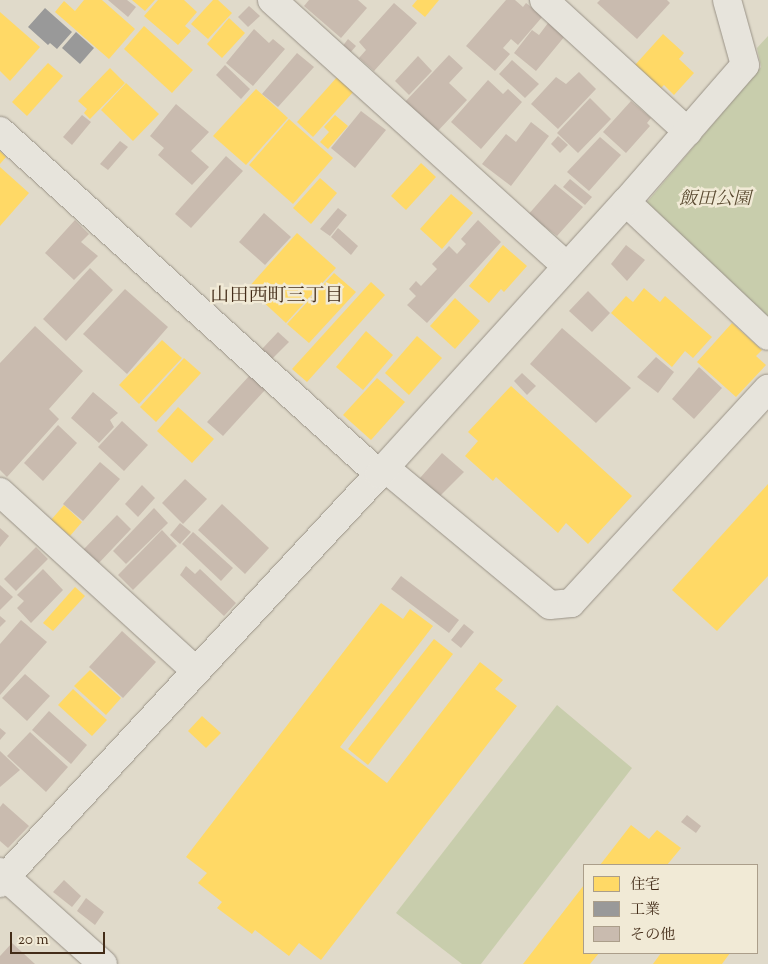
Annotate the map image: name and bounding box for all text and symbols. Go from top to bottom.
park label: 飯田公園 [679,189,751,211]
district label: 山田西町三丁目 [211,286,343,308]
legend [583,864,758,954]
text: 住宅 [630,875,660,896]
text: 工業 [630,900,660,921]
scale bar [12,922,108,954]
text: その他 [630,925,675,946]
text: 20 m [18,930,49,951]

